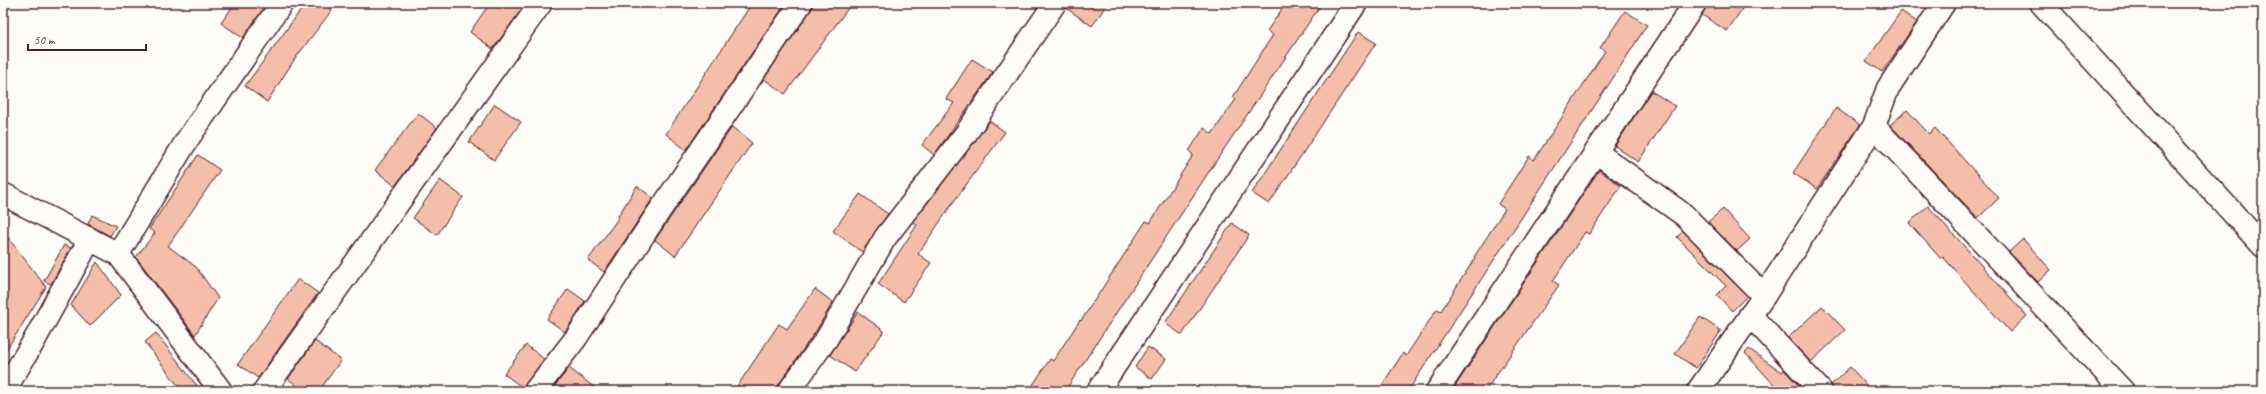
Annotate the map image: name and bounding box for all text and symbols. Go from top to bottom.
scale bar [28,26,146,52]
text: 50 m [34,32,56,48]

